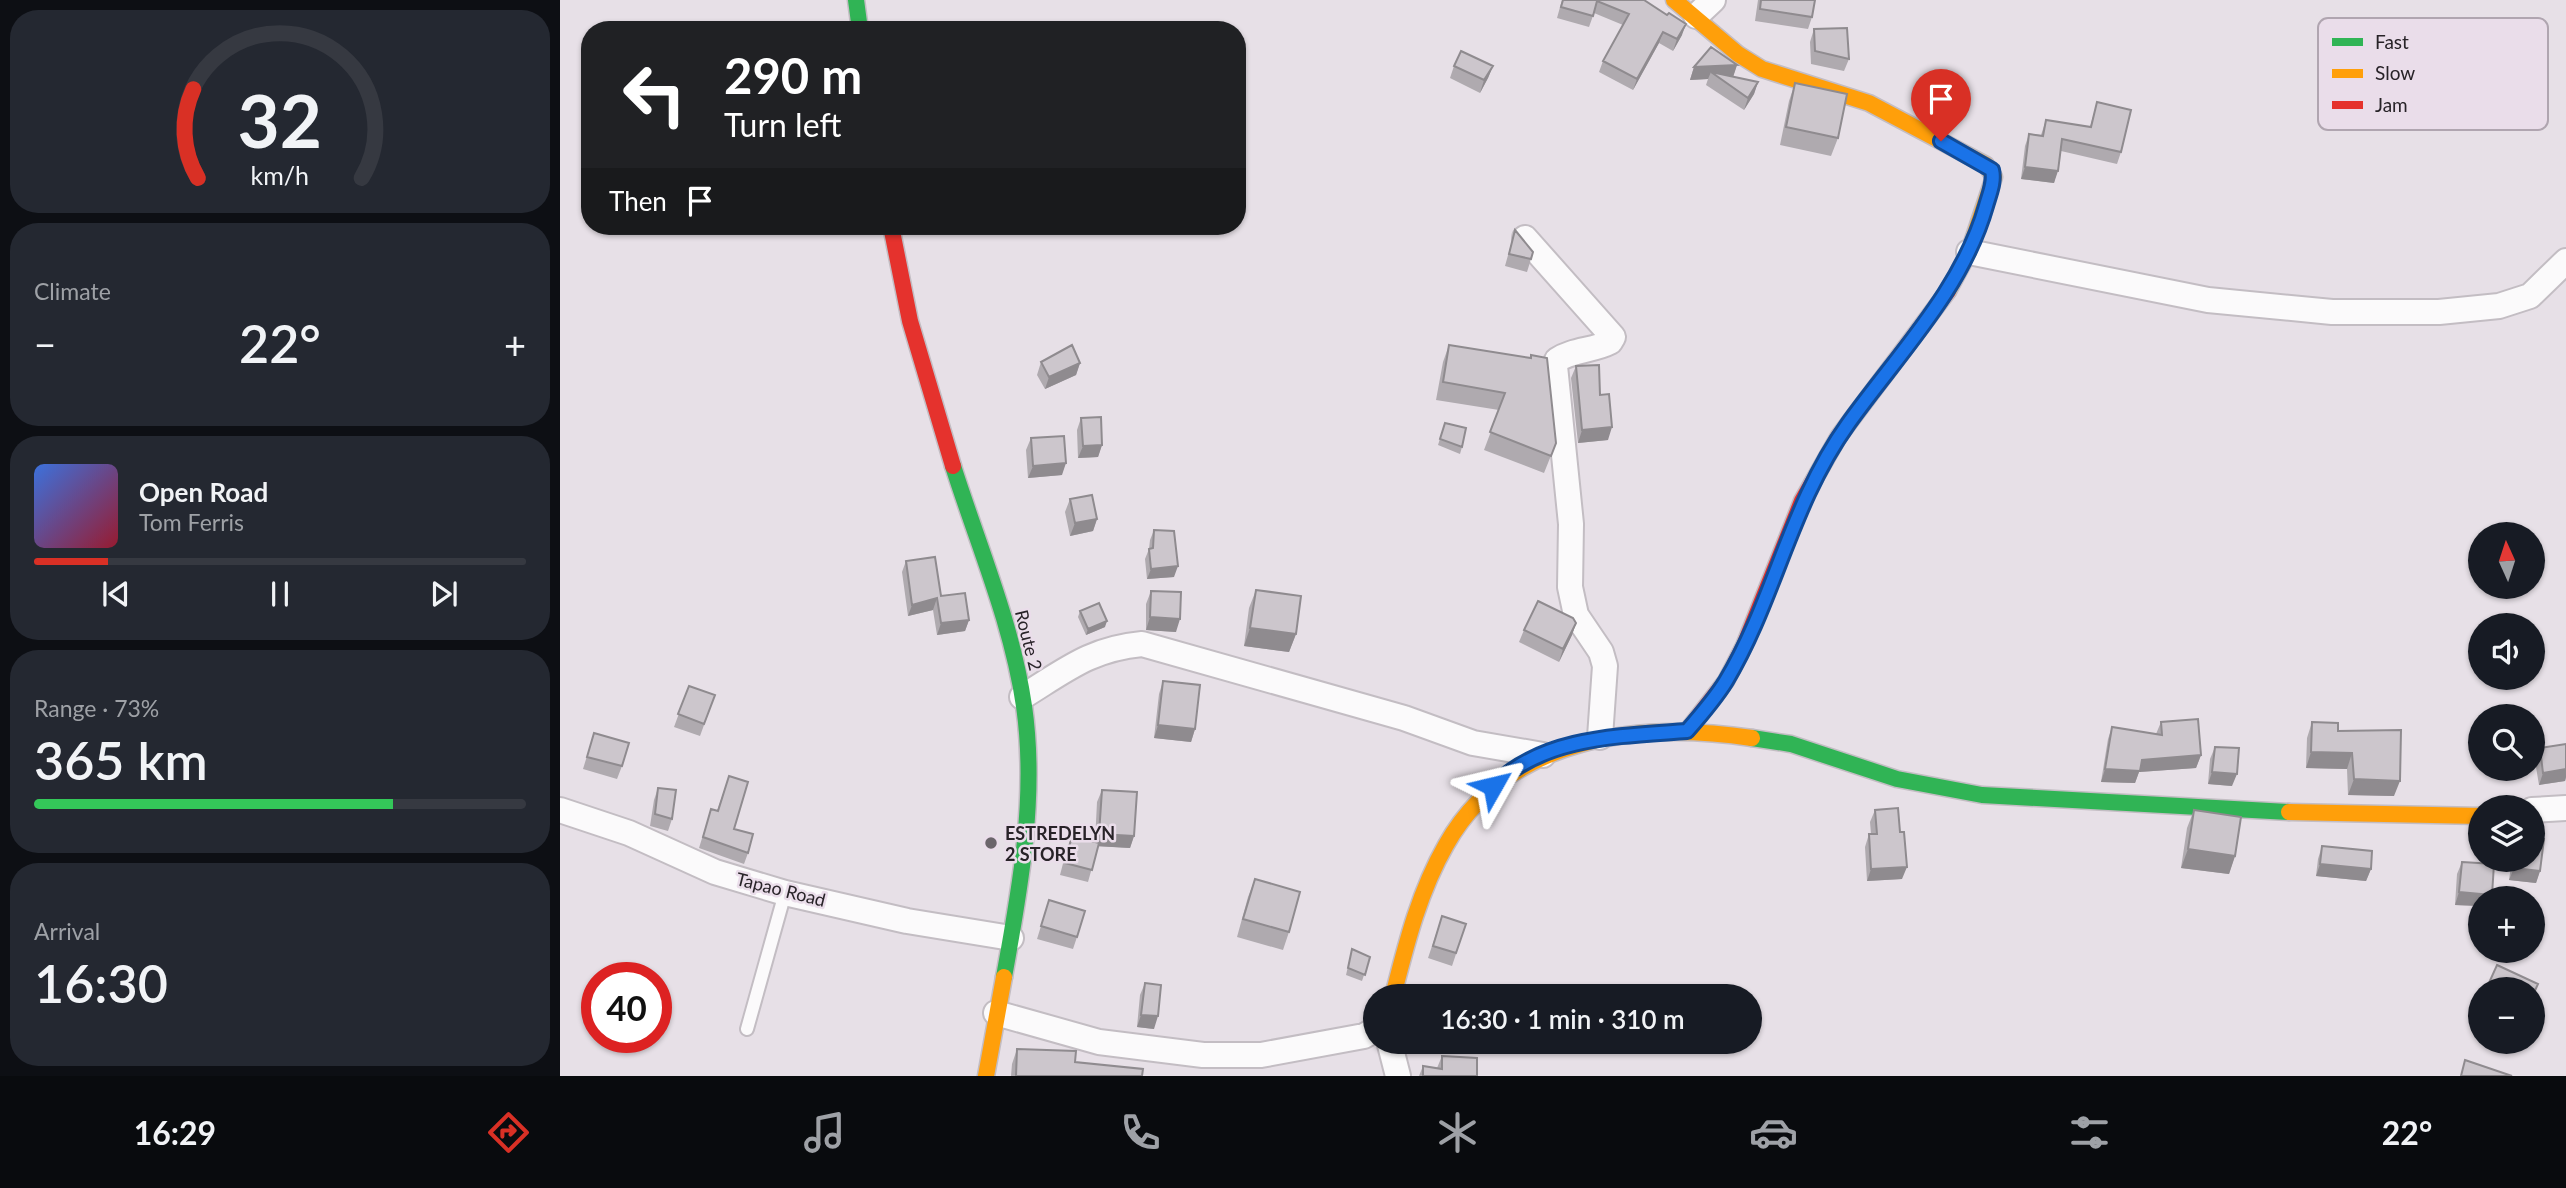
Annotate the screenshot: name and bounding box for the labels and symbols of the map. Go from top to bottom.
legend [2318,18,2548,130]
text: Fast [2375,30,2409,53]
text: Slow [2375,61,2415,84]
pin [1911,69,1971,141]
text: Jam [2375,93,2408,116]
north arrow [2468,522,2544,598]
street label: Route 2 [1011,607,1047,673]
position arrow [1456,749,1530,823]
place label: ESTREDELYN 2 STORE [1005,822,1115,865]
marker: ESTREDELYN 2 STORE [983,835,999,851]
street label: Tapao Road [734,867,828,911]
speed limit sign: 40 [581,962,672,1053]

